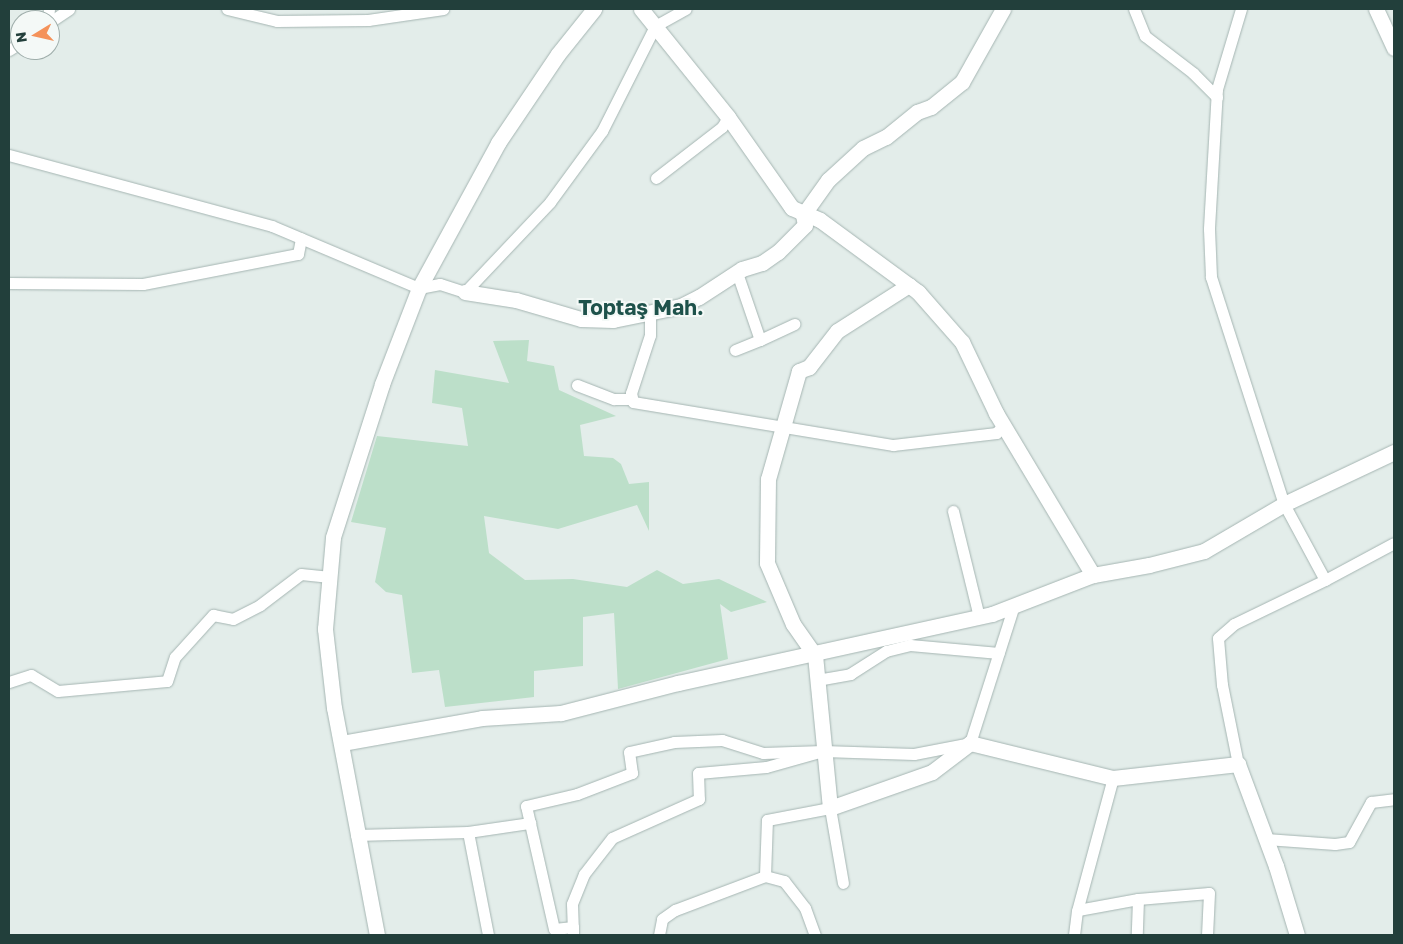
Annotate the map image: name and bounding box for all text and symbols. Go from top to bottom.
north arrow [10,10,60,60]
text: N [11,31,30,44]
district label: Toptaş Mah. [578,294,704,320]

